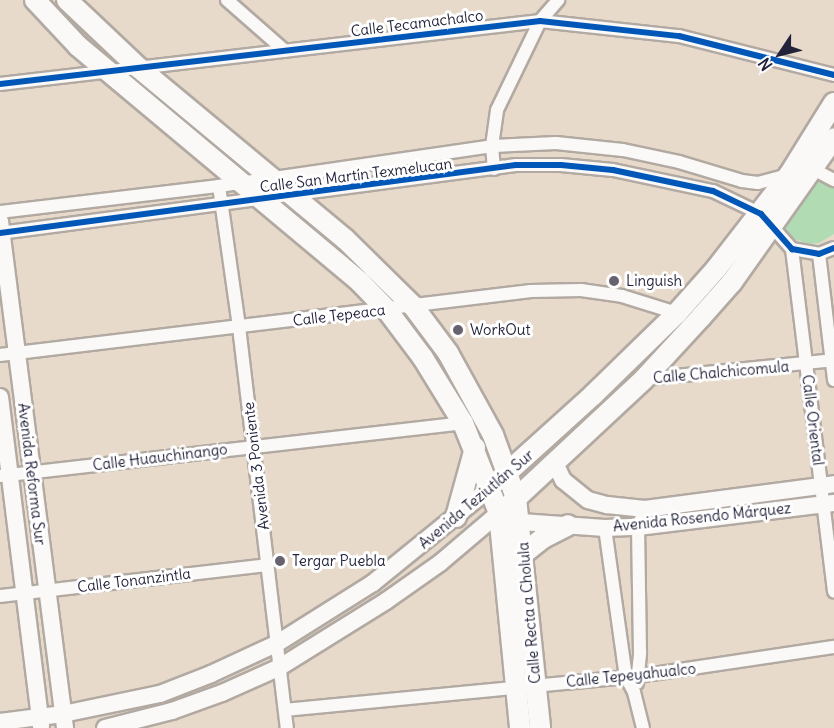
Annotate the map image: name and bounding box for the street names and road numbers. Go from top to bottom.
street label: Calle Tecamachalco [350,6,484,40]
street label: Calle San Martín Texmelucan [259,154,453,196]
street label: Calle Tepeaca [292,300,386,330]
street label: Calle Chalchicomula [652,357,790,387]
street label: Calle Oriental [798,374,828,466]
street label: Avenida 3 Poniente [239,401,273,531]
street label: Avenida Reforma Sur [14,402,50,546]
street label: Calle Huauchinango [92,440,228,474]
street label: Avenida Teziutlán Sur [415,446,537,552]
street label: Avenida Rosendo Márquez [612,499,792,535]
street label: Calle Recta a Cholula [514,542,544,684]
street label: Calle Tonanzintla [76,564,192,596]
street label: Calle Tepeyahualco [565,659,697,691]

